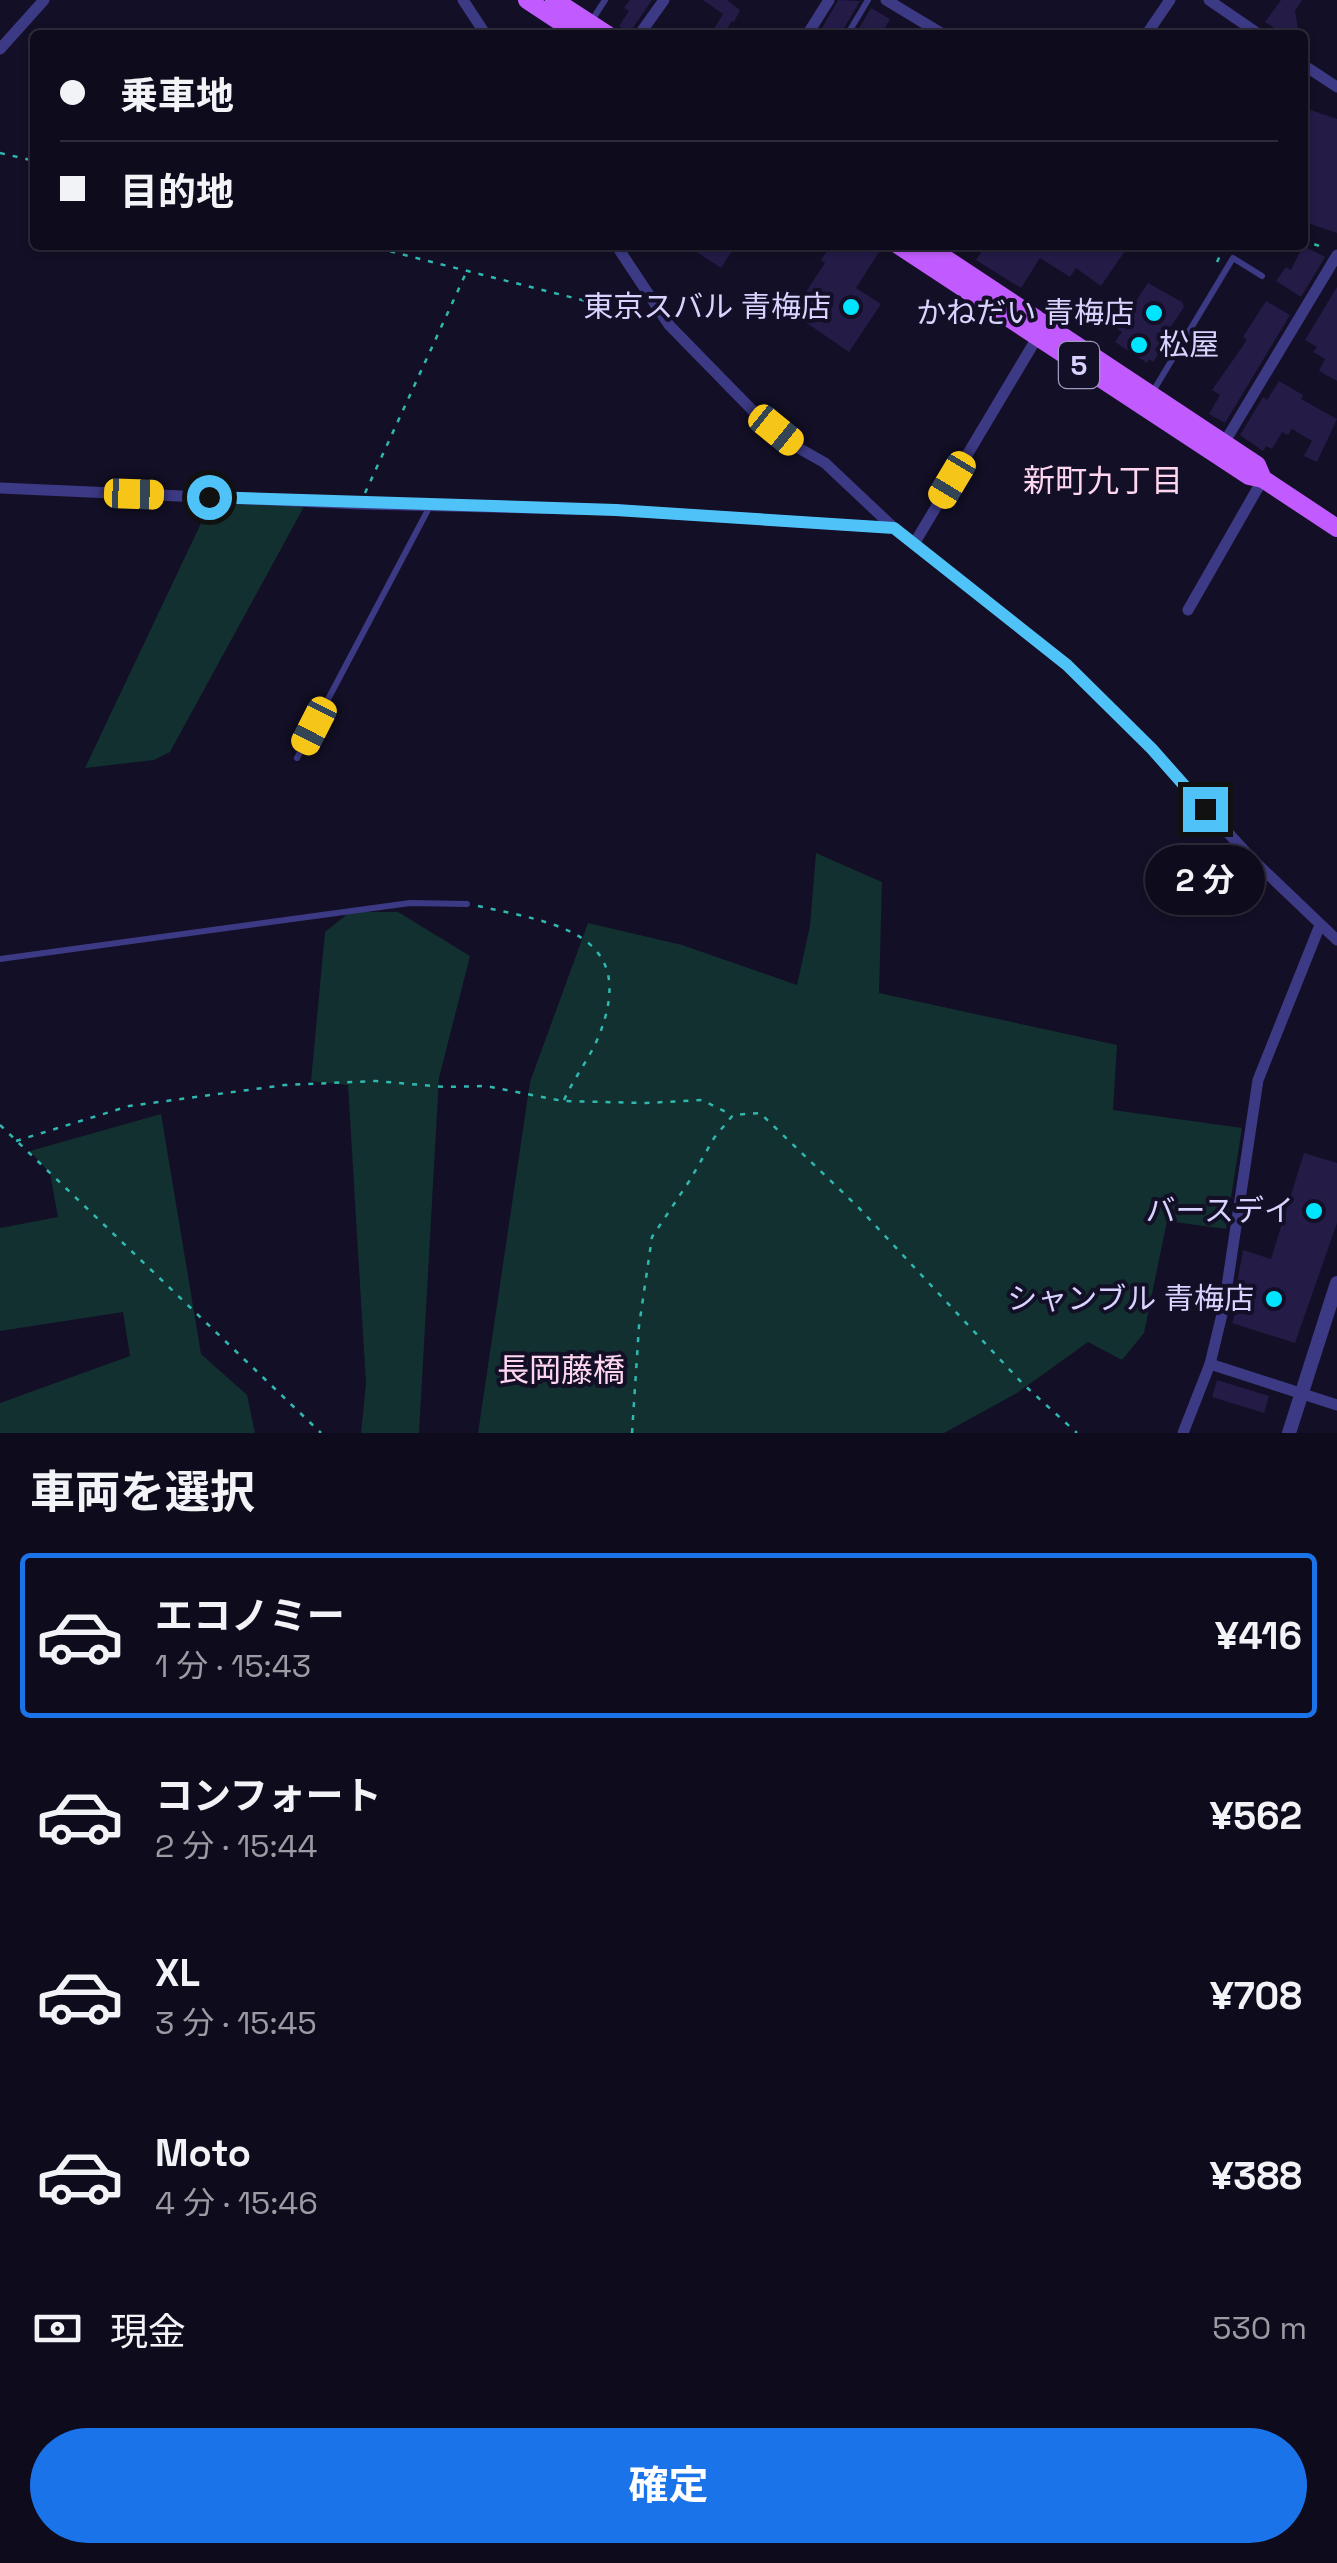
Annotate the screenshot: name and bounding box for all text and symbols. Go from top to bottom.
text: 乗車地 [120,72,234,120]
text: 目的地 [120,168,234,216]
place label: 東京スバル 青梅店 [583,287,831,326]
place label: かねだい 青梅店 [916,293,1134,332]
marker: 東京スバル 青梅店 [840,296,862,318]
marker: かねだい 青梅店 [1143,302,1165,324]
place label: 松屋 [1159,325,1219,364]
marker: 松屋 [1128,334,1150,356]
road number: 5 [1059,342,1099,388]
car [743,399,809,461]
car [924,447,980,513]
district label: 新町九丁目 [1023,461,1183,501]
route start [187,475,232,520]
car [103,478,165,510]
car [287,692,341,760]
route end [1183,787,1228,832]
callout: 2 分 [1145,844,1265,914]
text: 2 分 [1175,860,1235,900]
place label: バースデイ [1146,1191,1294,1230]
marker: バースデイ [1303,1200,1325,1222]
place label: シャンブル 青梅店 [1007,1279,1254,1318]
marker: シャンブル 青梅店 [1263,1288,1285,1310]
district label: 長岡藤橋 [497,1350,625,1390]
text: 車両を選択 [30,1464,255,1521]
icon: car [35,1591,125,1681]
text: エコノミー [155,1592,345,1640]
text: ¥416 [1215,1612,1302,1660]
text: 1 分 · 15:43 [155,1646,311,1686]
icon: car [35,1771,125,1861]
text: コンフォート [155,1772,382,1820]
text: ¥562 [1210,1792,1302,1840]
text: 2 分 · 15:44 [155,1826,318,1866]
text: XL [155,1949,200,1997]
icon: car [35,1951,125,2041]
text: ¥708 [1210,1972,1302,2020]
text: 3 分 · 15:45 [155,2003,317,2043]
text: Moto [155,2129,251,2177]
icon: car [35,2131,125,2221]
text: ¥388 [1210,2152,1302,2200]
text: 4 分 · 15:46 [155,2183,318,2223]
icon: cash [30,2301,85,2356]
text: 現金 [110,2308,186,2356]
text: 530 m [1212,2308,1307,2348]
button: 確定 [30,2428,1307,2543]

